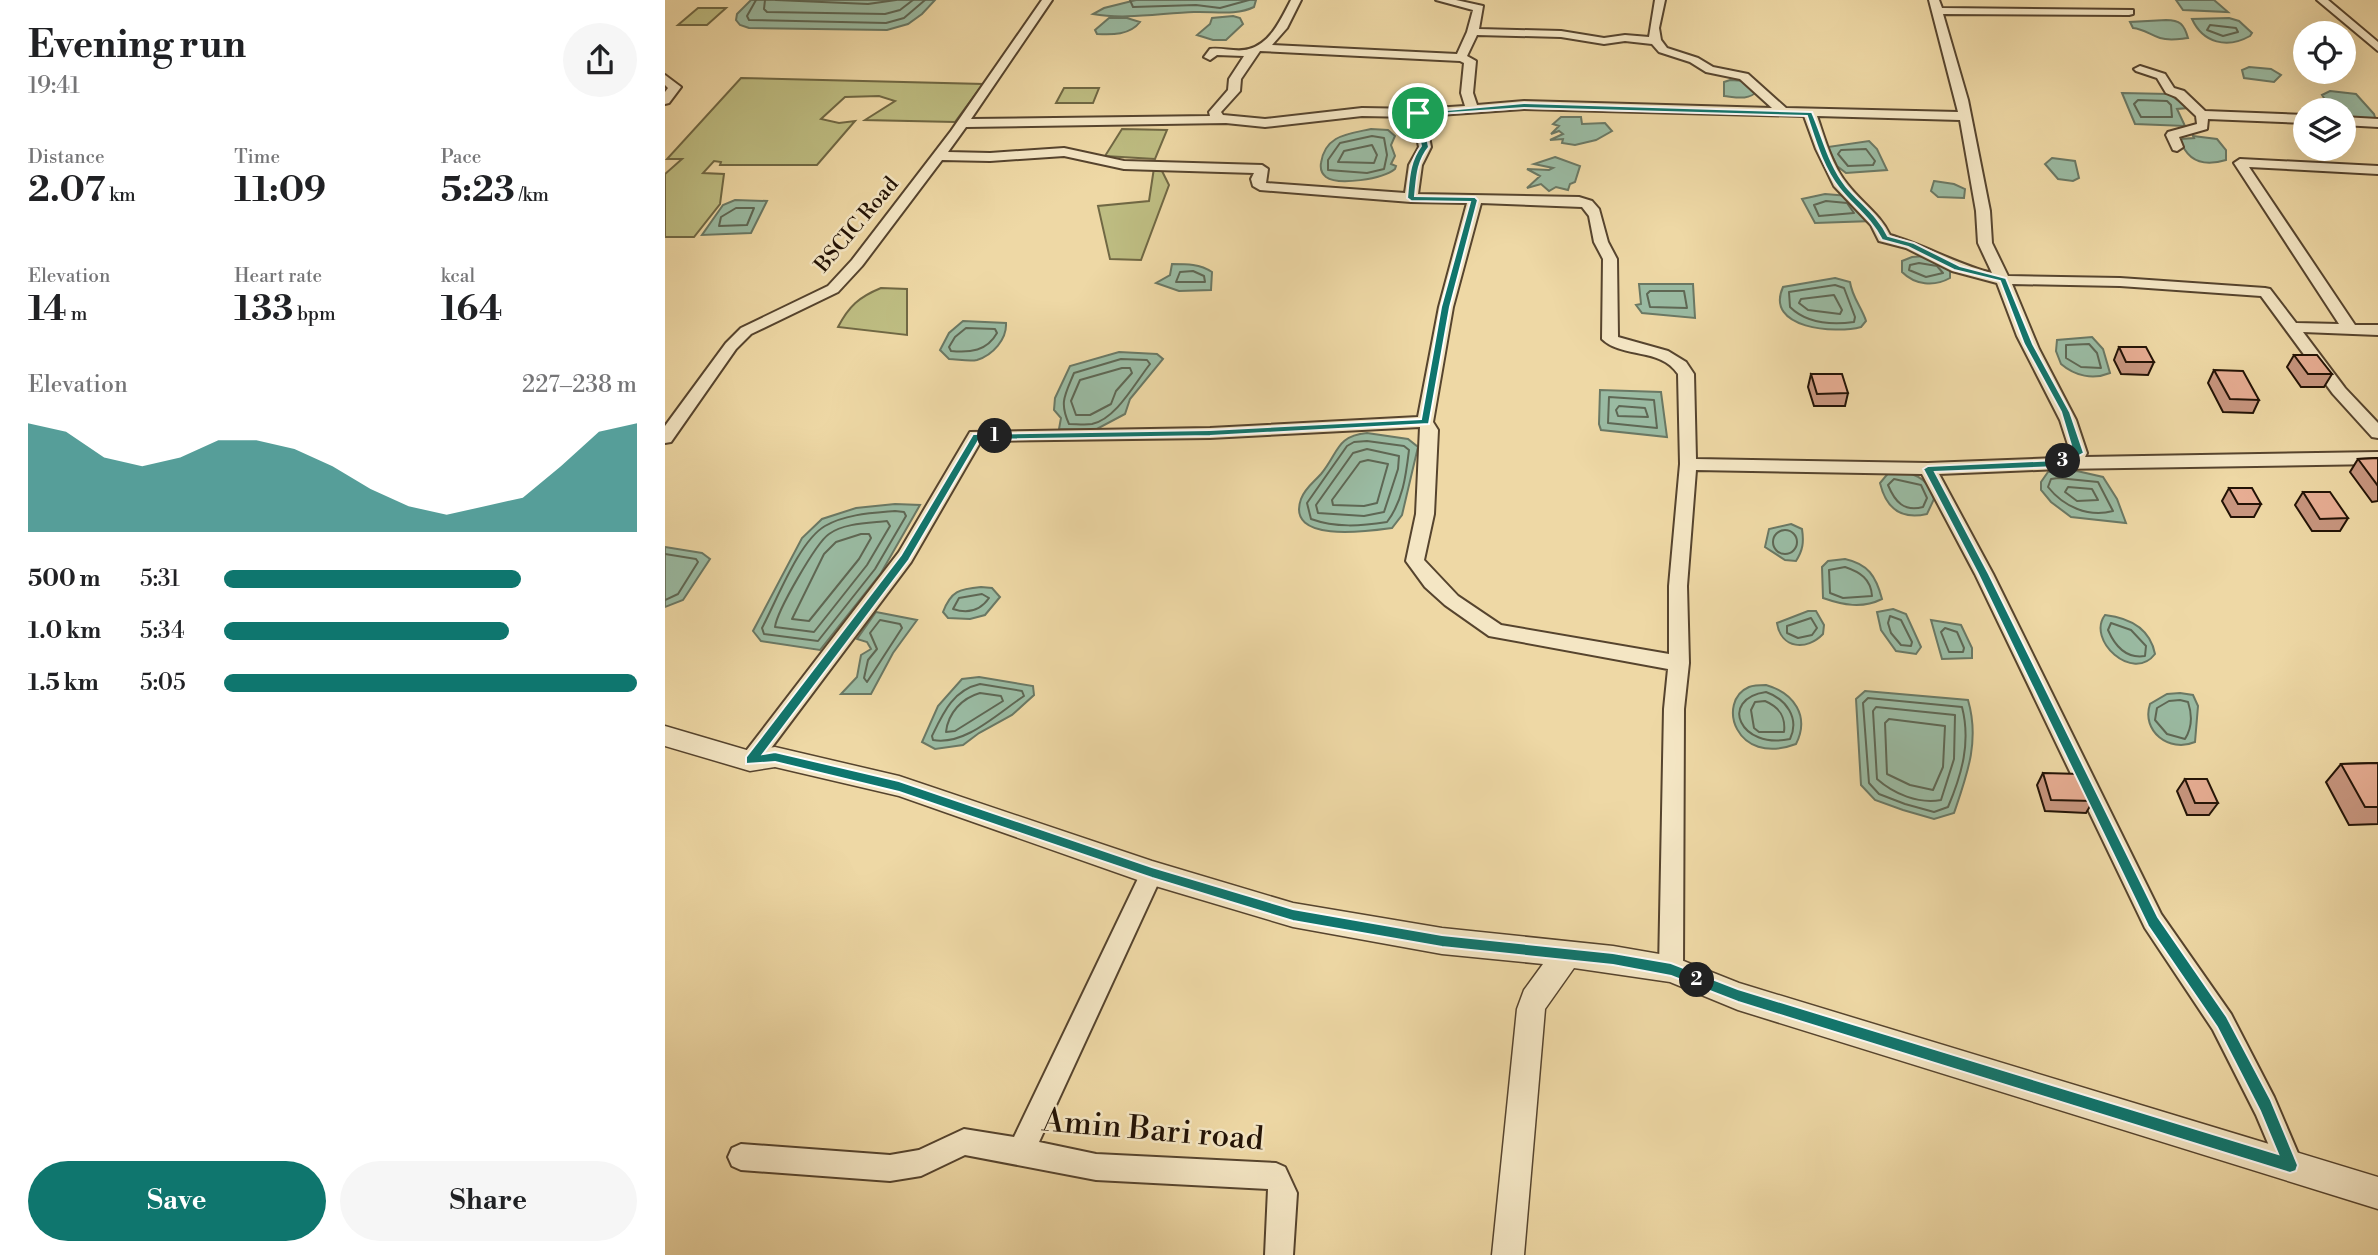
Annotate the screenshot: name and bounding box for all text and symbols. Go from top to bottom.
map controls [2293,21,2356,161]
button: locate [2293,21,2356,84]
text: Evening run [28,22,246,69]
button: share [563,23,637,97]
text: 19:41 [28,72,80,100]
pin [1388,83,1448,143]
icon: arrive [1399,94,1437,132]
button: layers [2293,98,2356,161]
text: Distance [28,145,105,169]
text: Time [234,145,280,169]
text: Pace [441,145,481,169]
text: 2.07 [28,169,105,212]
text: 11:09 [234,169,326,212]
text: 5:23 [441,169,515,212]
street label: BSCIC Road [809,172,904,279]
text: km [105,183,136,207]
text: /km [515,183,549,207]
text: Elevation [28,264,110,288]
text: Heart rate [234,264,322,288]
text: kcal [441,264,475,288]
text: 14 [28,288,67,331]
text: 133 [234,288,293,331]
text: 164 [441,288,502,331]
text: m [67,302,87,326]
text: bpm [293,302,336,326]
text: Elevation [28,371,128,399]
text: 227–238 m [522,371,637,399]
pin: 1 [977,418,1013,453]
text: 1 [990,423,999,447]
pin: 3 [2045,444,2081,478]
text: 3 [2057,448,2068,472]
text: 500 m [28,565,100,593]
text: 5:31 [140,565,180,593]
text: 1.0 km [28,617,101,645]
text: 5:34 [140,617,185,645]
text: 1.5 km [28,669,99,697]
text: 5:05 [140,669,186,697]
pin: 2 [1679,962,1715,998]
text: 2 [1691,967,1702,991]
street label: Amin Bari road [1040,1100,1265,1160]
button: Save [28,1161,326,1241]
button: Share [340,1161,637,1241]

